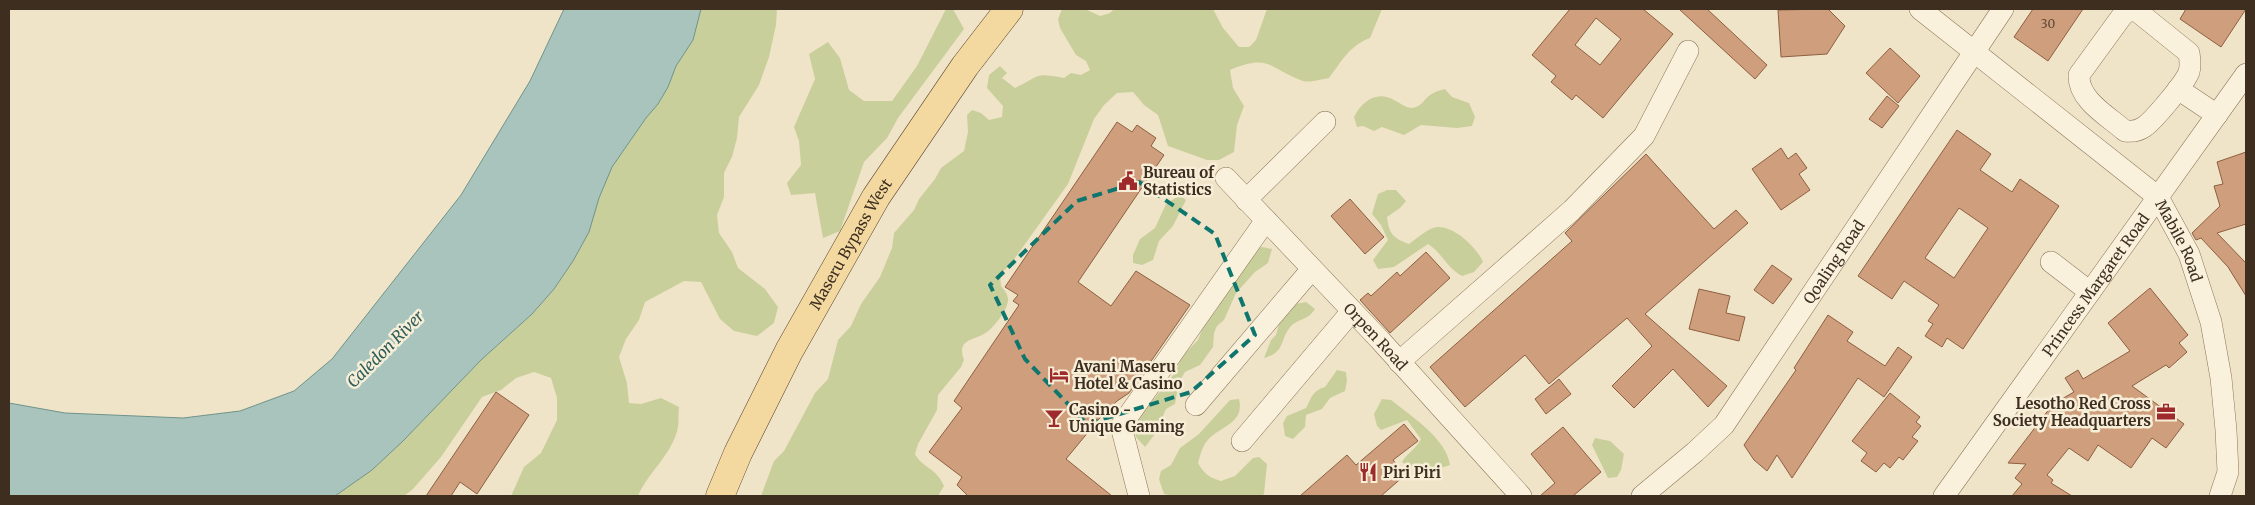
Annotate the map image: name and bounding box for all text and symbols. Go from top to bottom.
house number: 30 [2041,16,2055,31]
place label: Bureau of Statistics [1143,163,1215,199]
public building icon: Bureau of Statistics [1117,170,1139,192]
street label: Maseru Bypass West [805,175,895,313]
street label: Mabile Road [2152,196,2207,284]
street label: Princess Margaret Road [2038,209,2153,360]
street label: Qoaling Road [1799,216,1868,307]
street label: Orpen Road [1340,299,1412,374]
water label: Caledon River [342,306,428,392]
place label: Avani Maseru Hotel & Casino [1073,357,1182,393]
hotel icon: Avani Maseru Hotel & Casino [1048,364,1070,386]
place label: Lesotho Red Cross Society Headquarters [1993,394,2151,430]
place label: Casino - Unique Gaming [1069,400,1185,436]
office icon: Lesotho Red Cross Society Headquarters [2155,401,2177,423]
bar icon: Casino - Unique Gaming [1043,407,1065,429]
restaurant icon: Piri Piri [1357,461,1379,483]
place label: Piri Piri [1383,463,1441,482]

